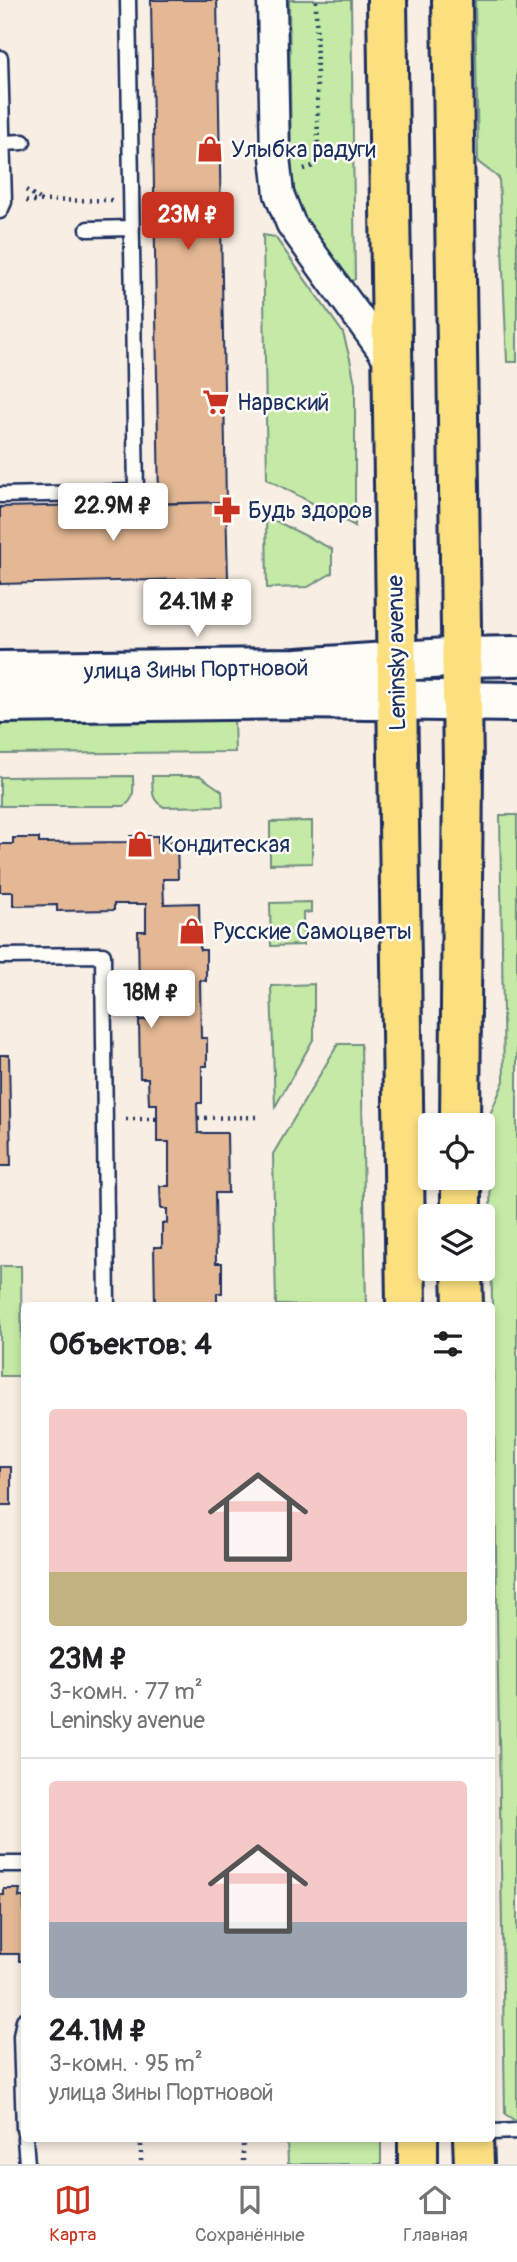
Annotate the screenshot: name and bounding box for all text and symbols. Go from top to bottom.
shop icon: Улыбка радуги [195,134,225,164]
place label: Улыбка радуги [231,135,376,164]
pin: 23M ₽ [139,192,237,252]
text: 23M ₽ [158,200,218,229]
supermarket icon: Нарвский [201,387,231,417]
place label: Нарвский [237,388,329,417]
pin: 22.9M ₽ [48,484,178,543]
text: 22.9M ₽ [74,491,152,520]
pharmacy icon: Будь здоров [212,495,242,525]
place label: Будь здоров [248,496,373,525]
street label: Leninsky avenue [381,574,412,731]
pin: 24.1M ₽ [132,580,262,639]
text: 24.1M ₽ [159,587,235,616]
street label: улица Зины Портновой [82,653,309,686]
shop icon: Кондитеская [125,829,155,859]
place label: Кондитеская [161,830,290,859]
shop icon: Русские Самоцветы [177,916,207,946]
place label: Русские Самоцветы [213,917,412,946]
pin: 18M ₽ [102,970,200,1030]
text: 18M ₽ [123,978,179,1007]
map controls [418,1113,495,1281]
button: locate [418,1113,495,1190]
button: layers [418,1204,495,1281]
icon: filters [429,1325,467,1363]
text: Объектов: 4 [49,1326,212,1363]
icon: home [195,1454,321,1580]
text: 23M ₽ [49,1640,128,1677]
text: 3-комн. · 77 m² [49,1677,203,1706]
text: Leninsky avenue [49,1706,205,1735]
icon: home [195,1826,321,1952]
text: 24.1M ₽ [49,2012,148,2049]
text: 3-комн. · 95 m² [49,2049,203,2078]
text: улица Зины Портновой [49,2078,274,2107]
tab: Карта [49,2181,96,2247]
tab: Сохранённые [195,2181,305,2247]
tab: Главная [403,2181,468,2247]

